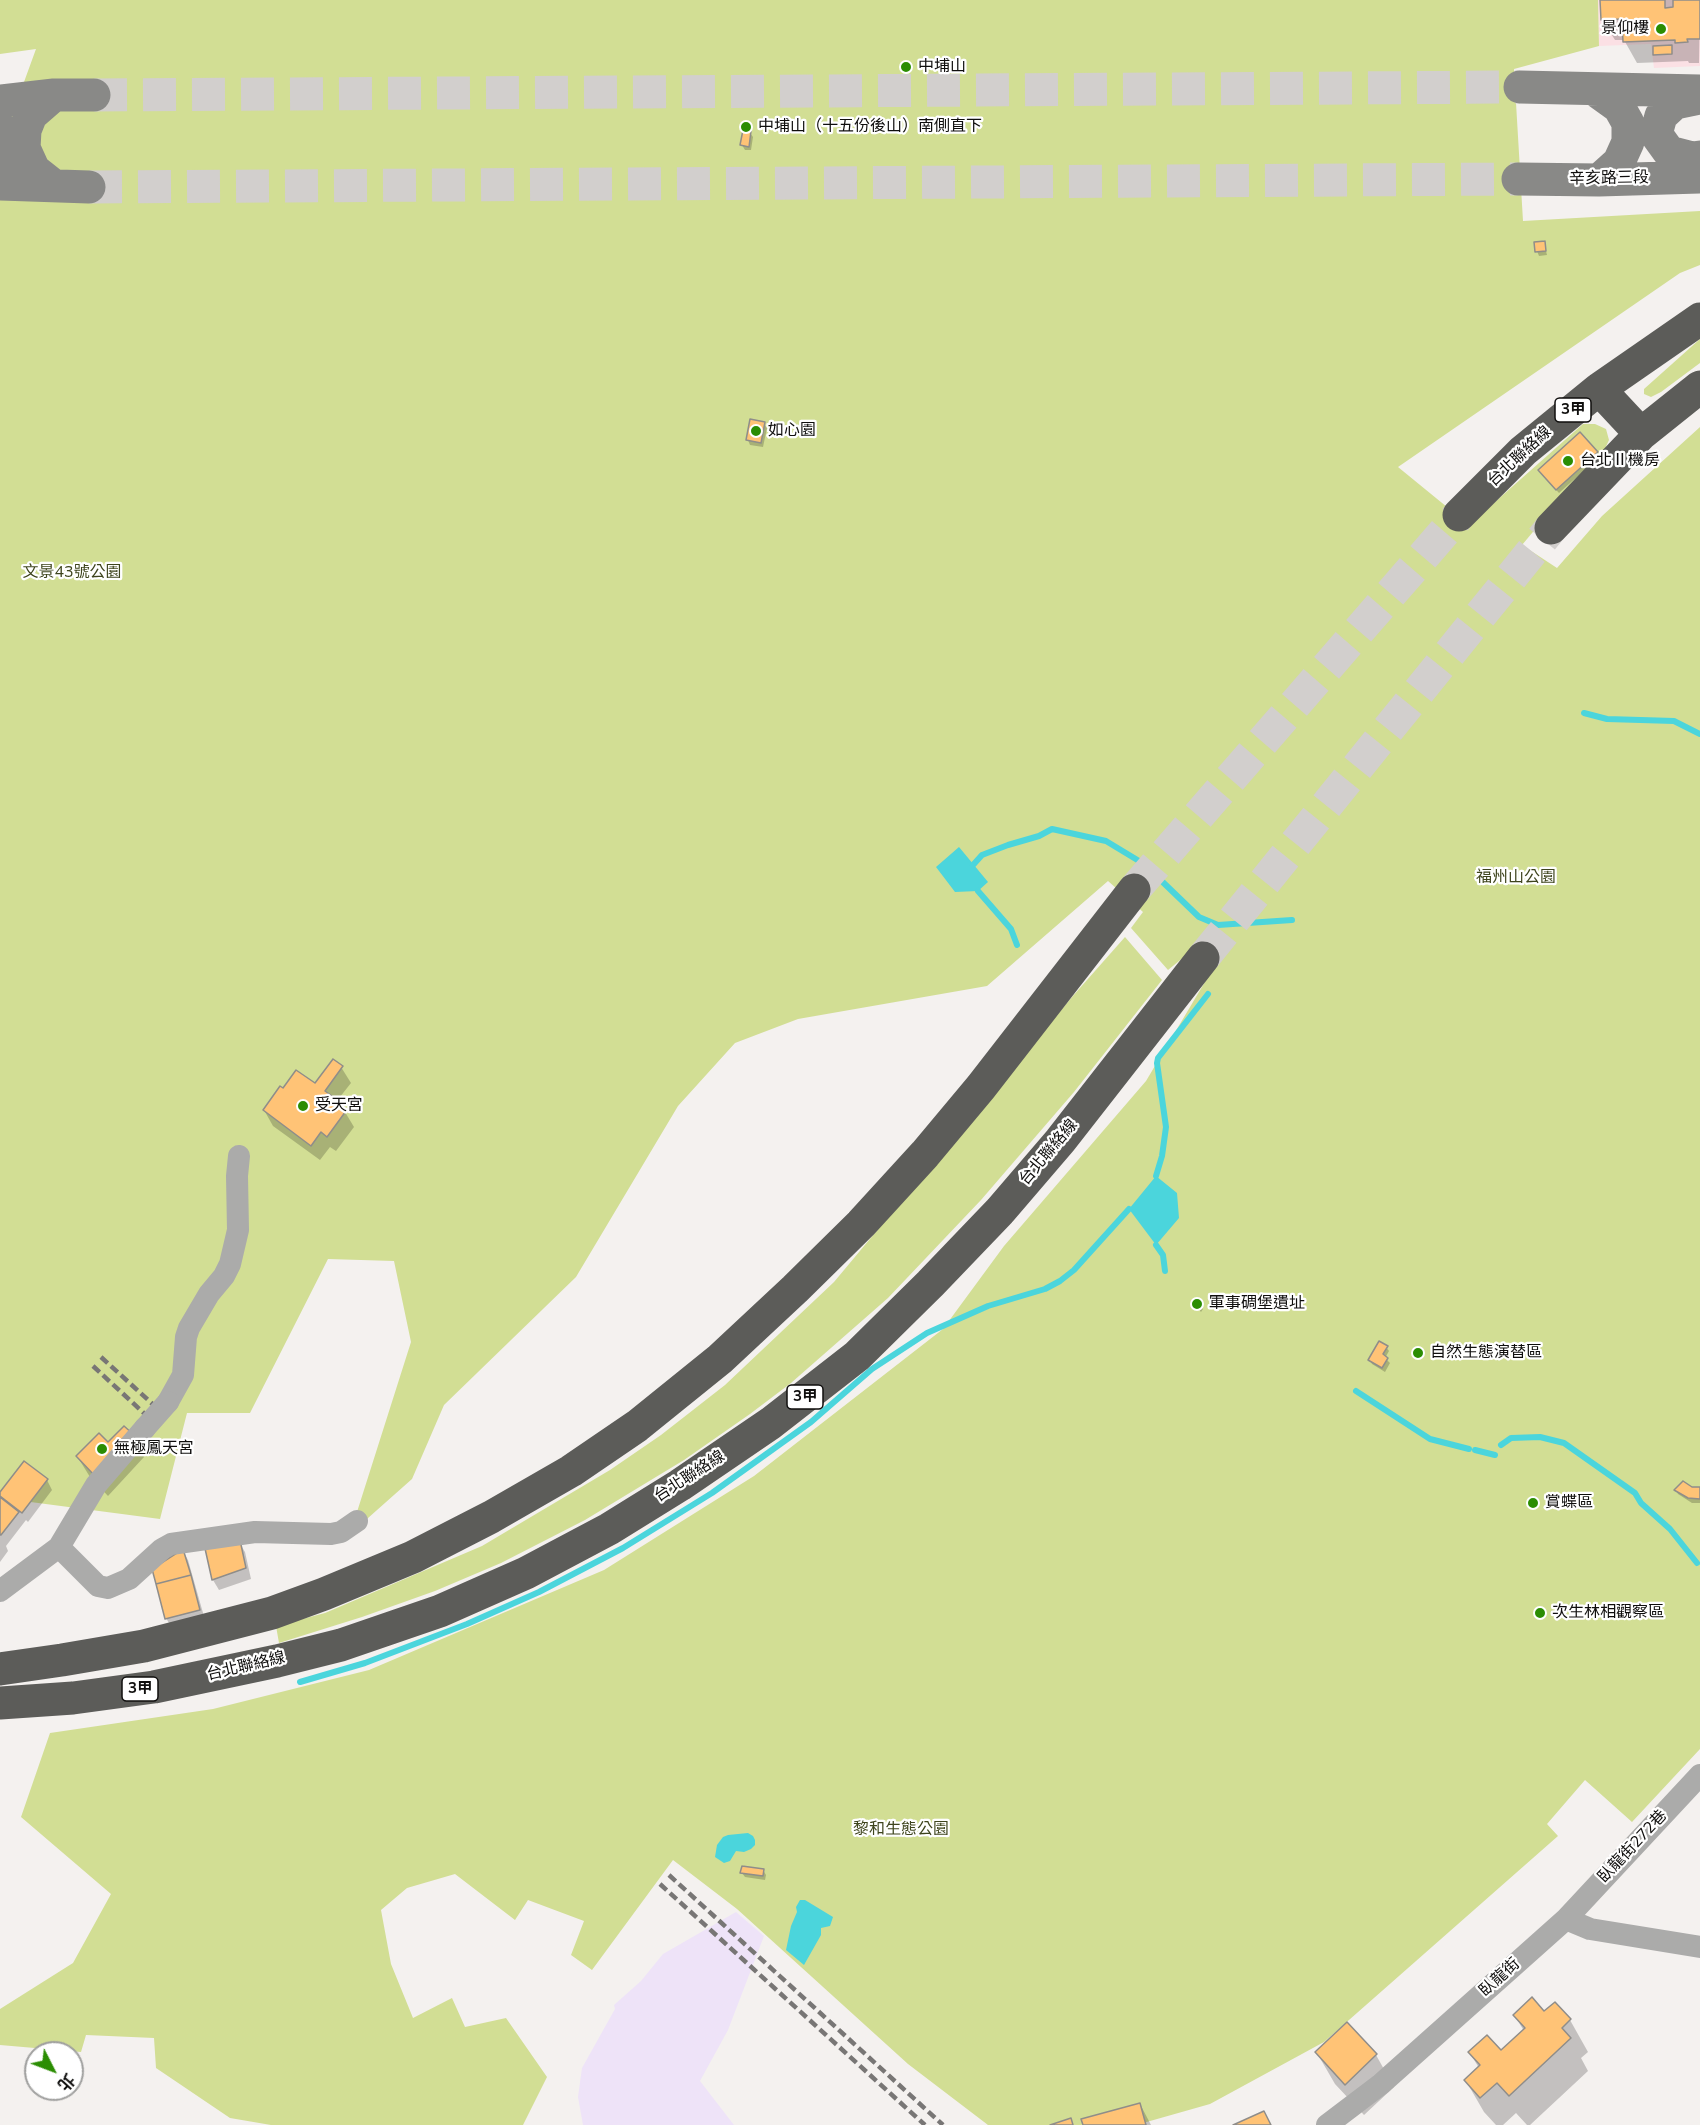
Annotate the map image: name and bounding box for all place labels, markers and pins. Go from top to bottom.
place label: 景仰樓 [1601,19,1649,39]
marker: 景仰樓 [1654,22,1668,36]
place label: 中埔山 [918,57,966,77]
marker: 中埔山 [899,60,913,74]
place label: 中埔山（十五份後山）南側直下 [758,117,982,137]
marker: 中埔山（十五份後山）南側直下 [739,120,753,134]
place label: 如心園 [768,421,816,441]
marker: 如心園 [749,424,763,438]
place label: 台北Ⅱ機房 [1580,451,1660,471]
marker: 台北Ⅱ機房 [1561,454,1575,468]
place label: 受天宮 [315,1096,363,1116]
marker: 受天宮 [296,1099,310,1113]
place label: 軍事碉堡遺址 [1209,1294,1305,1314]
marker: 軍事碉堡遺址 [1190,1297,1204,1311]
place label: 自然生態演替區 [1430,1343,1542,1363]
marker: 自然生態演替區 [1411,1346,1425,1360]
place label: 無極鳳天宮 [114,1439,194,1459]
marker: 無極鳳天宮 [95,1442,109,1456]
place label: 賞蝶區 [1545,1493,1593,1513]
marker: 賞蝶區 [1526,1496,1540,1510]
place label: 次生林相觀察區 [1552,1603,1664,1623]
marker: 次生林相觀察區 [1533,1606,1547,1620]

